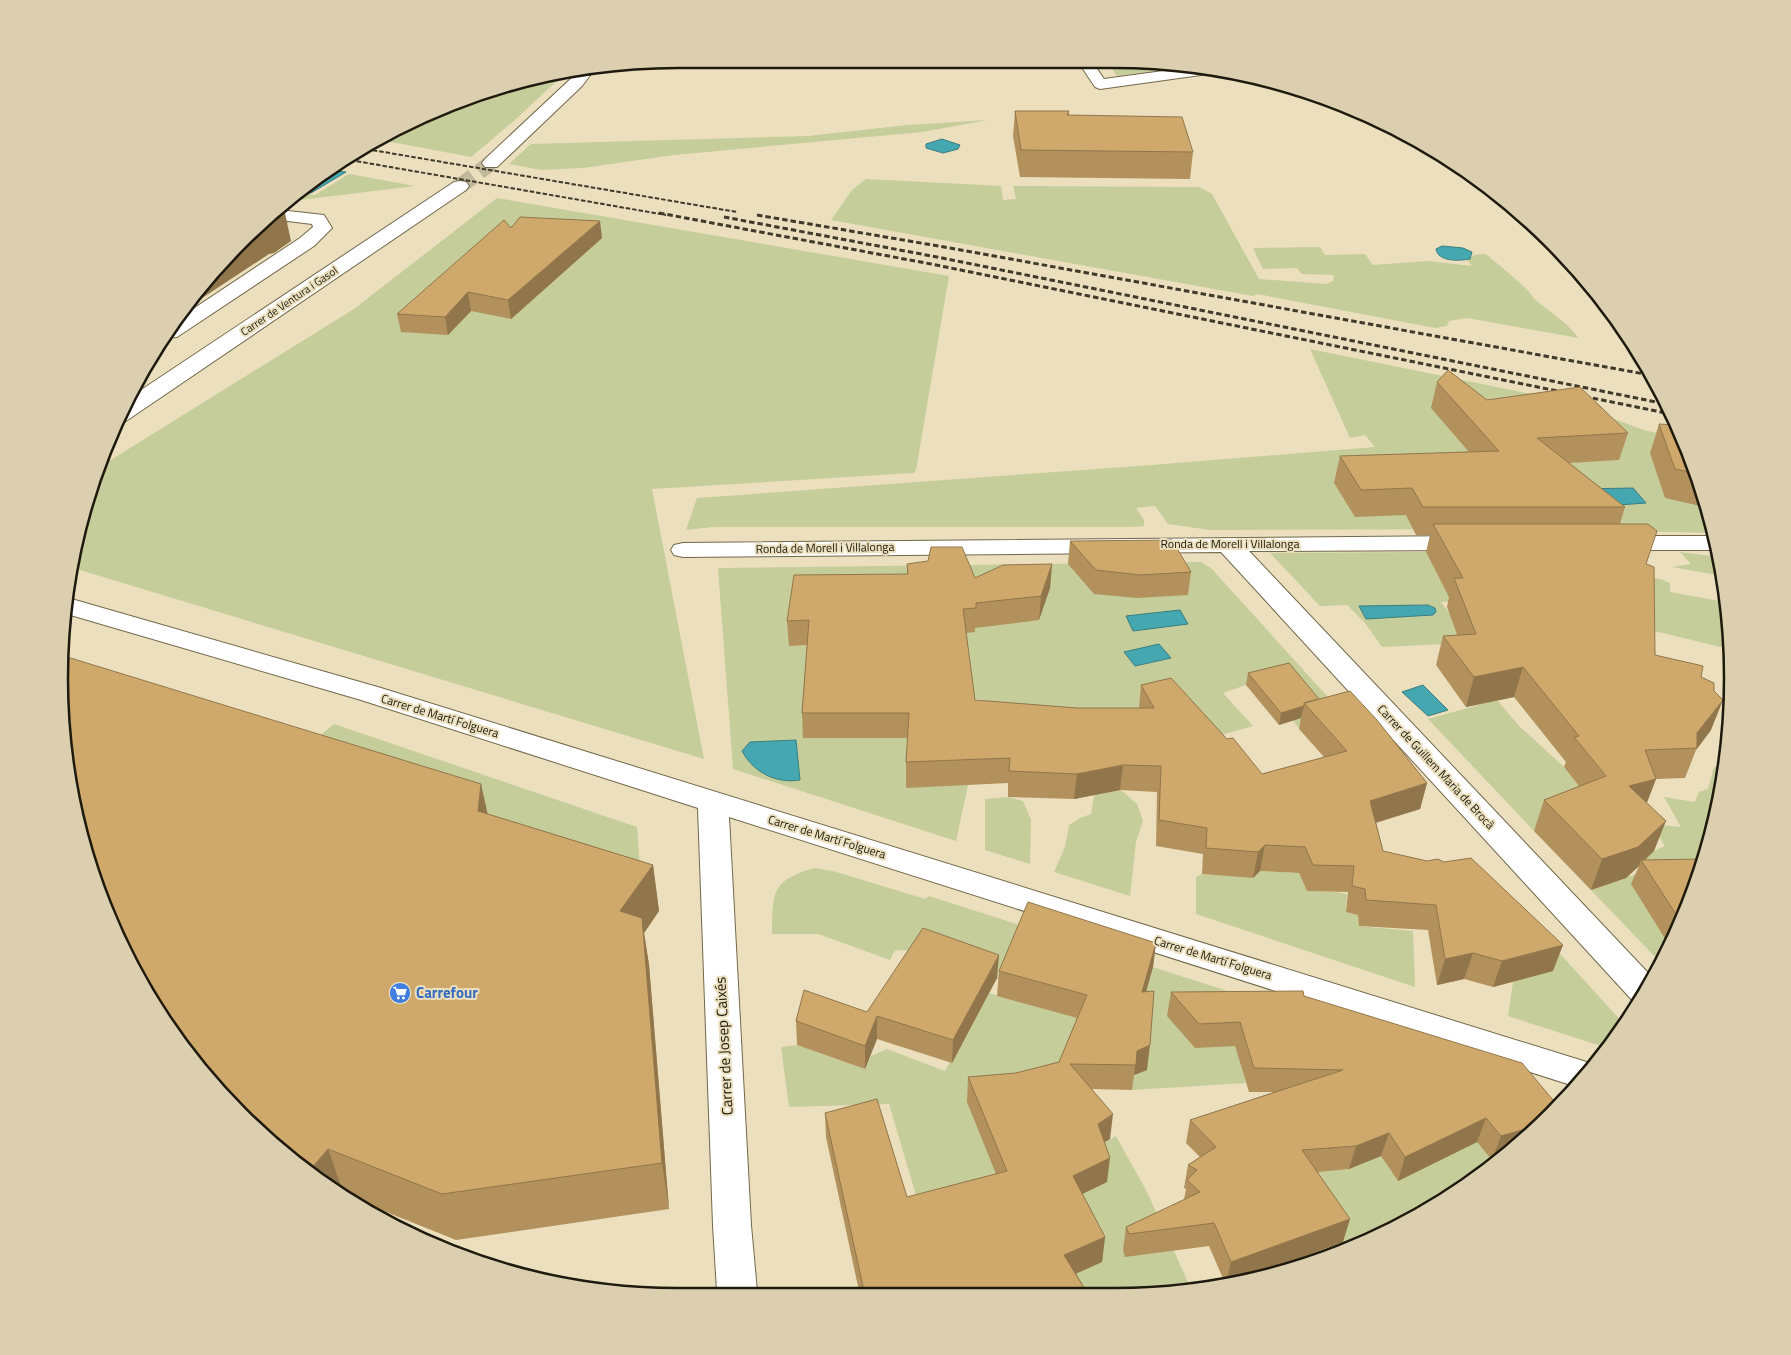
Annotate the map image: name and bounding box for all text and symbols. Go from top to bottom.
street label: Carrer de Ventura i Gasol [237,262,341,340]
street label: Ronda de Morell i Villalonga [1161,534,1299,553]
street label: Ronda de Morell i Villalonga [755,537,895,558]
street label: Carrer de Martí Folguera [379,689,501,742]
street label: Carrer de Guillem Maria de Brocà [1373,700,1500,833]
street label: Carrer de Martí Folguera [766,810,888,863]
street label: Carrer de Martí Folguera [1152,931,1274,984]
street label: Carrer de Josep Caixés [708,976,739,1116]
supermarket icon: Carrefour [388,981,412,1005]
place label: Carrefour [416,981,478,1004]

